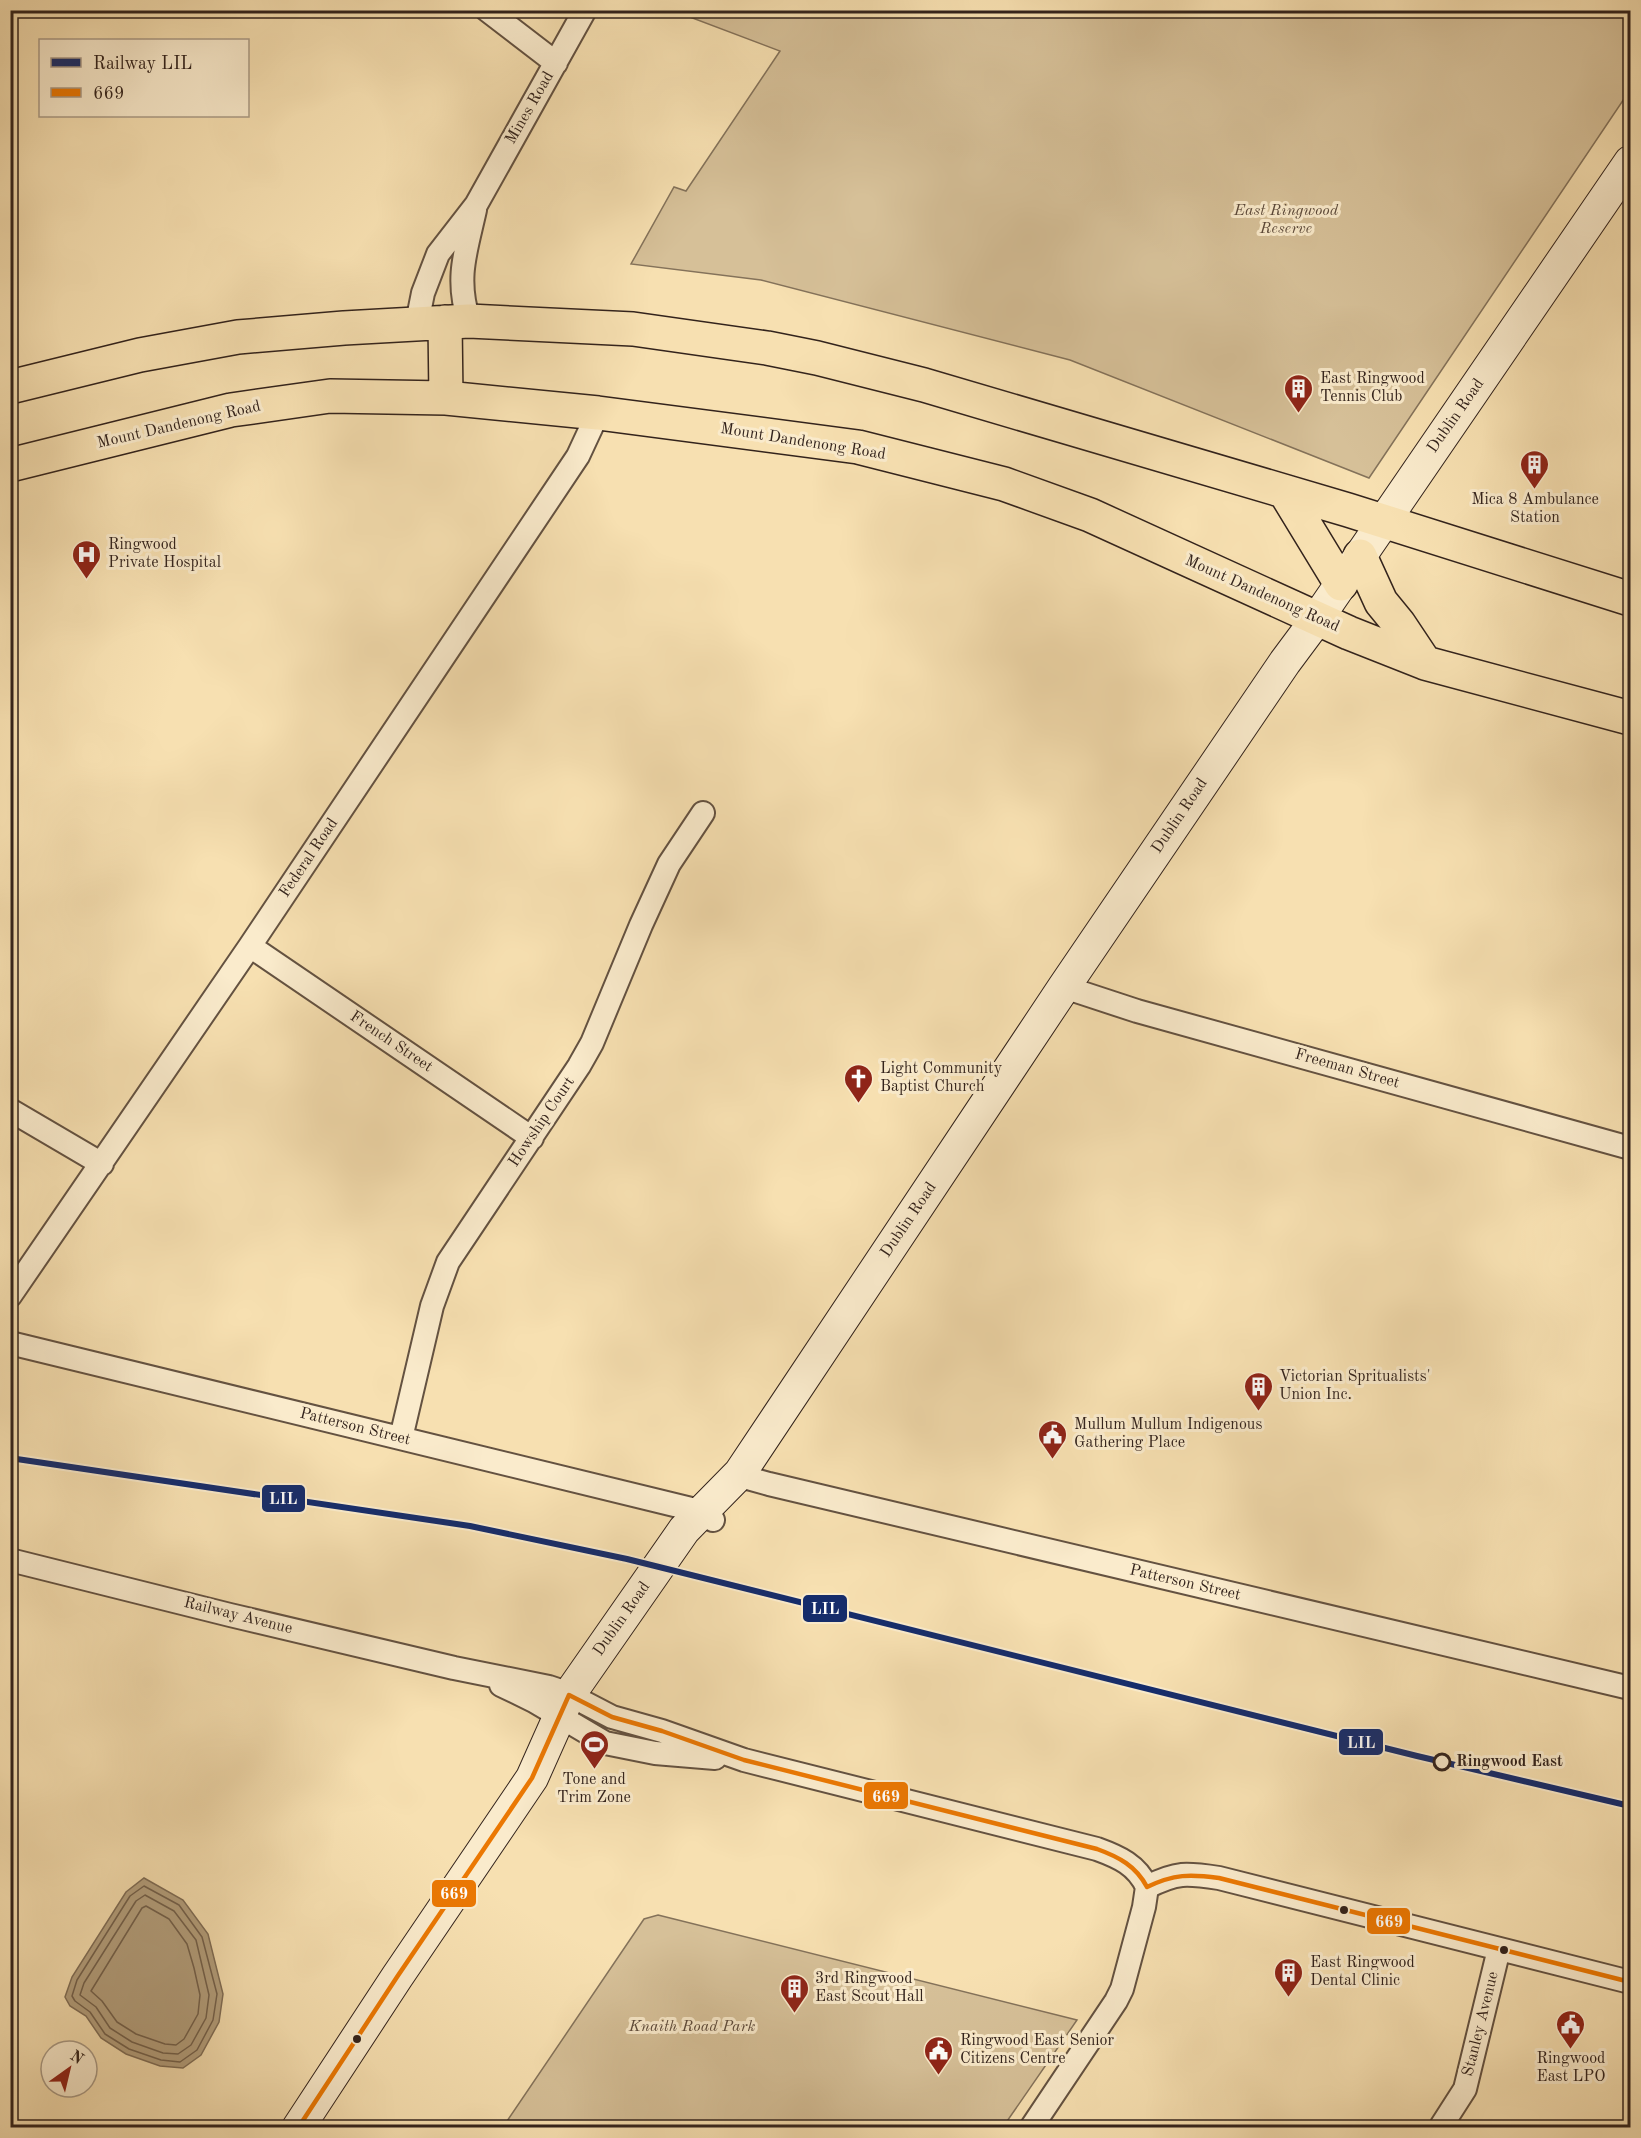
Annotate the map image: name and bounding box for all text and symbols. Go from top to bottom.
legend [39,39,249,117]
text: Railway LIL [93,55,192,73]
street label: Mines Road [503,69,557,147]
text: 669 [93,85,124,103]
park label: East Ringwood Reserve [1233,203,1339,237]
place label: East Ringwood Tennis Club [1320,371,1425,405]
building icon: East Ringwood Tennis Club [1283,372,1315,414]
street label: Dublin Road [1425,376,1487,456]
street label: Mount Dandenong Road [96,398,262,452]
street label: Mount Dandenong Road [719,421,887,463]
building icon: Mica 8 Ambulance Station [1519,448,1551,490]
place label: Mica 8 Ambulance Station [1471,492,1599,526]
place label: Ringwood Private Hospital [108,537,221,571]
hospital icon: Ringwood Private Hospital [71,538,103,580]
street label: Mount Dandenong Road [1182,553,1342,635]
street label: Dublin Road [1149,776,1211,856]
street label: Federal Road [277,816,341,900]
street label: French Street [347,1009,436,1076]
street label: Freeman Street [1293,1046,1402,1092]
place label: Light Community Baptist Church [880,1061,1003,1095]
church icon: Light Community Baptist Church [843,1062,875,1104]
street label: Howship Court [506,1074,578,1170]
street label: Dublin Road [878,1180,940,1260]
place label: Victorian Spritualists' Union Inc. [1279,1369,1431,1403]
building icon: Victorian Spritualists' Union Inc. [1242,1370,1274,1412]
street label: Patterson Street [298,1405,412,1449]
place label: Mullum Mullum Indigenous Gathering Place [1074,1417,1262,1451]
public building icon: Mullum Mullum Indigenous Gathering Place [1037,1418,1069,1460]
line badge: LIL [261,1484,306,1513]
text: LIL [269,1492,298,1508]
street label: Patterson Street [1128,1562,1243,1604]
street label: Dublin Road [591,1579,653,1659]
line badge: LIL [802,1594,848,1623]
street label: Railway Avenue [182,1595,294,1637]
text: LIL [811,1602,840,1618]
sports icon: Tone and Trim Zone [578,1728,610,1770]
line badge: LIL [1338,1728,1384,1756]
text: LIL [1347,1736,1376,1752]
marker: Ringwood East [1433,1753,1451,1771]
place label: Ringwood East [1456,1754,1563,1770]
place label: Tone and Trim Zone [557,1772,631,1806]
line badge: 669 [863,1781,909,1810]
text: 669 [872,1790,900,1806]
line badge: 669 [431,1879,477,1908]
text: 669 [440,1887,468,1903]
unlabelled marker [1338,1904,1350,1916]
line badge: 669 [1366,1907,1411,1935]
text: 669 [1375,1915,1403,1931]
unlabelled marker [1498,1944,1510,1956]
place label: East Ringwood Dental Clinic [1310,1955,1415,1989]
building icon: East Ringwood Dental Clinic [1273,1956,1305,1998]
street label: Stanley Avenue [1460,1970,1502,2078]
place label: 3rd Ringwood East Scout Hall [815,1971,924,2005]
building icon: 3rd Ringwood East Scout Hall [778,1972,810,2014]
public building icon: Ringwood East LPO [1555,2008,1587,2050]
park label: Knaith Road Park [628,2019,755,2035]
unlabelled marker [351,2033,363,2045]
place label: Ringwood East Senior Citizens Centre [960,2033,1115,2067]
public building icon: Ringwood East Senior Citizens Centre [923,2034,955,2076]
north arrow [39,2039,99,2099]
text: N [67,2048,86,2069]
place label: Ringwood East LPO [1537,2051,1605,2085]

